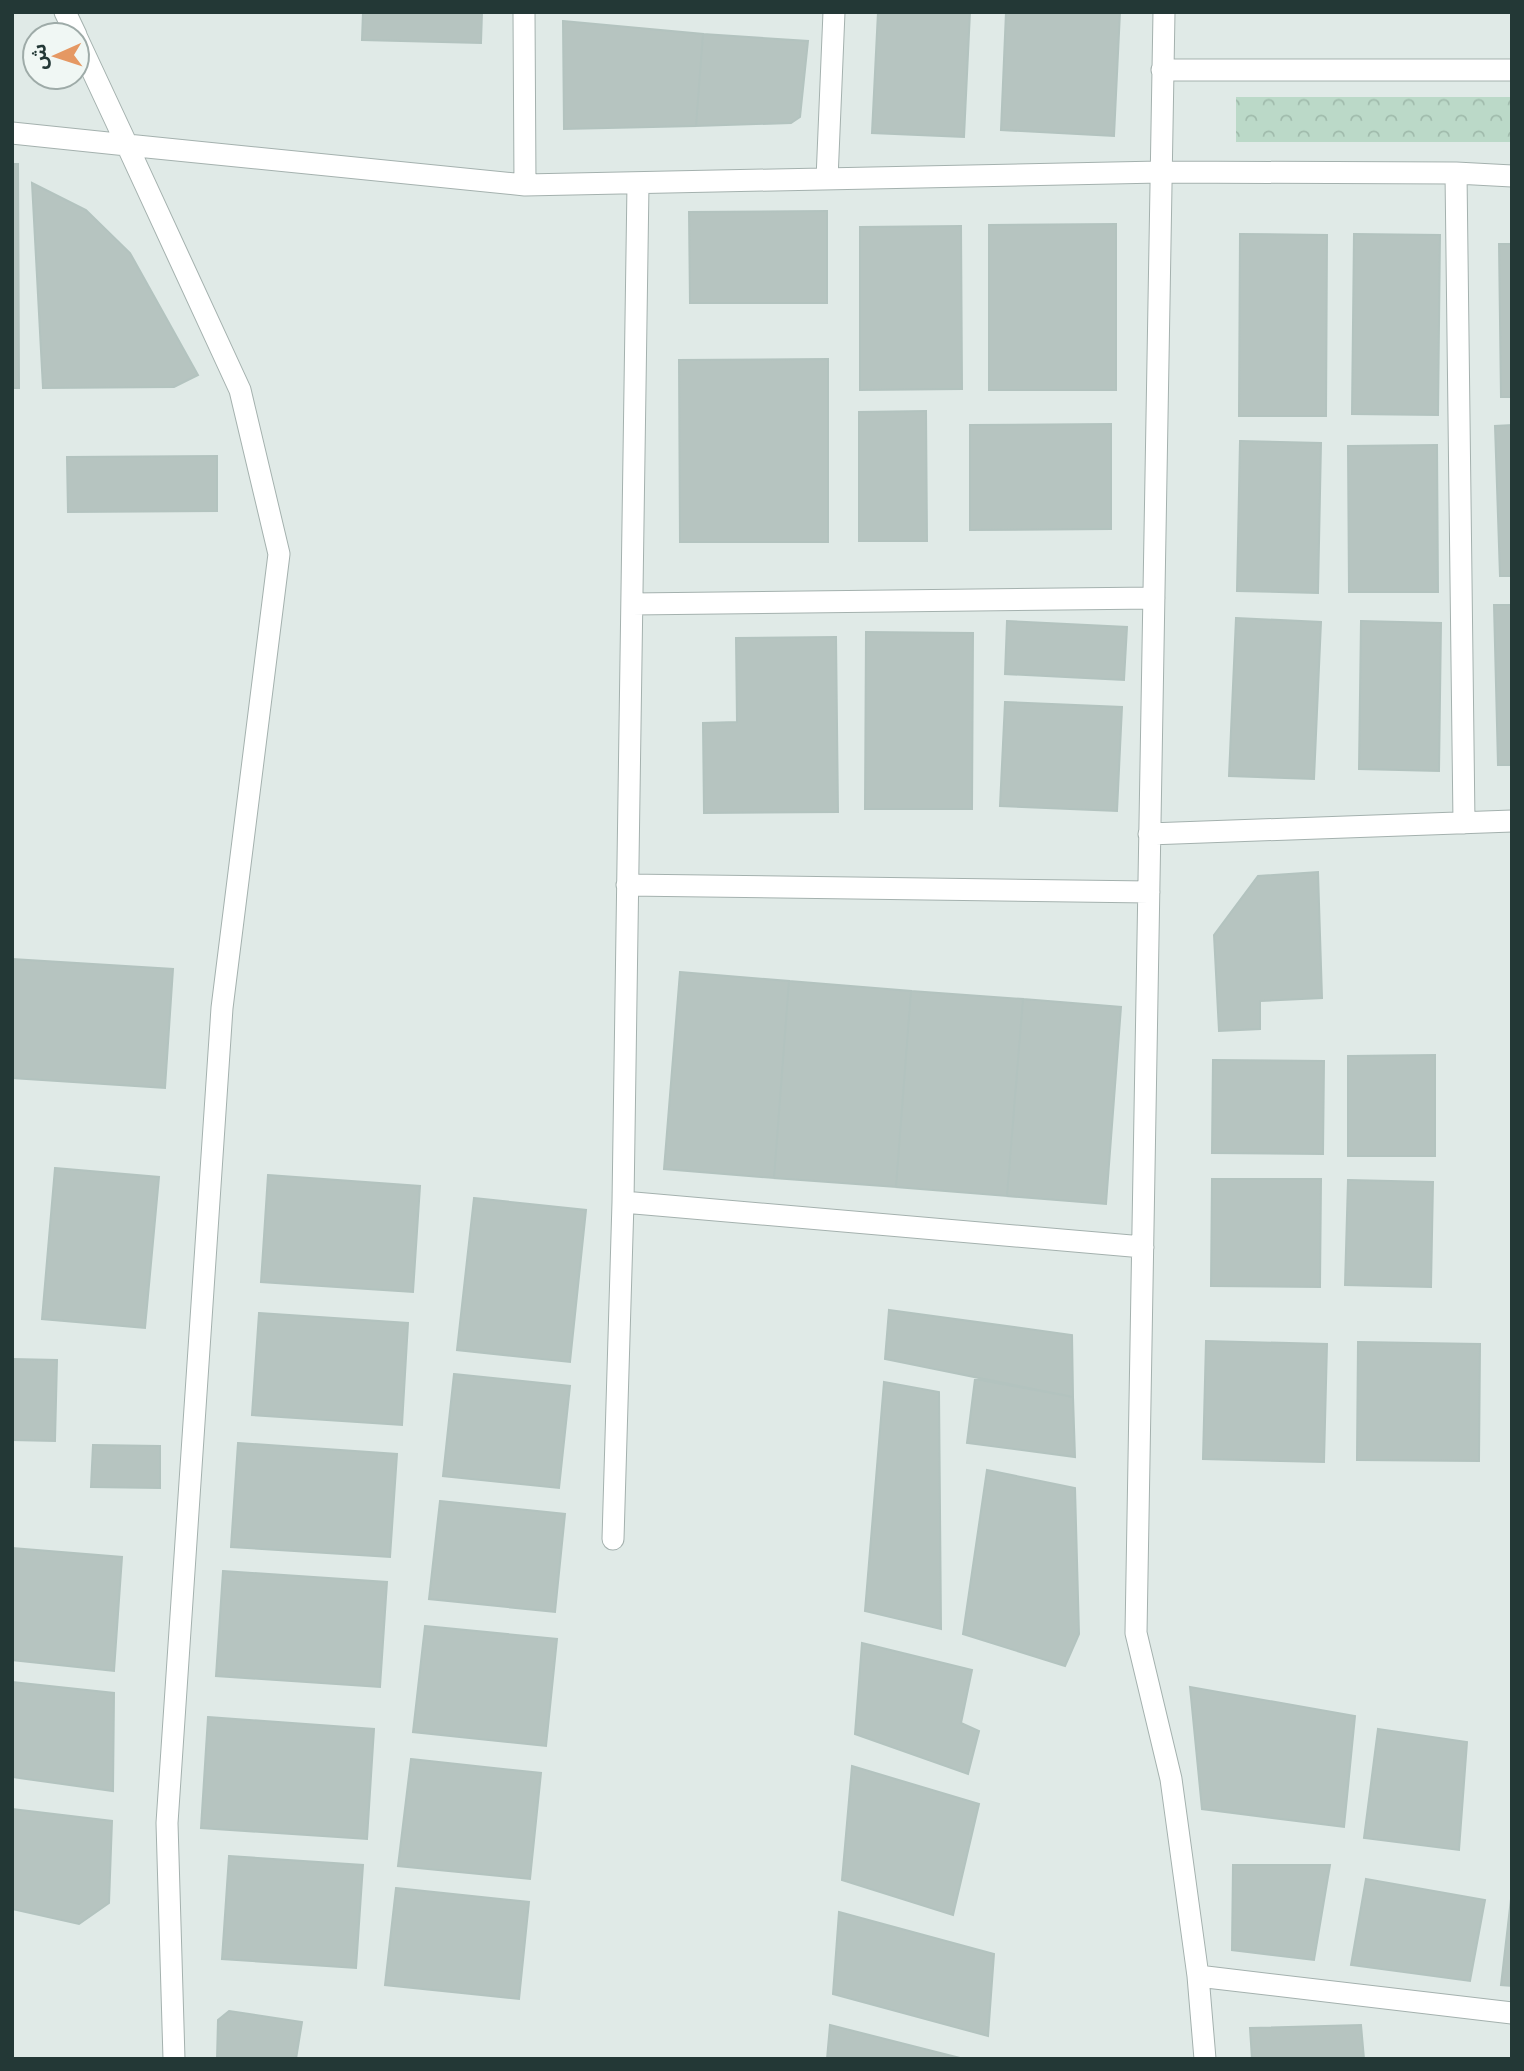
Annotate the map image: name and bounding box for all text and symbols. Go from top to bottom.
north arrow [21,21,91,91]
text: ش [26,43,51,71]

